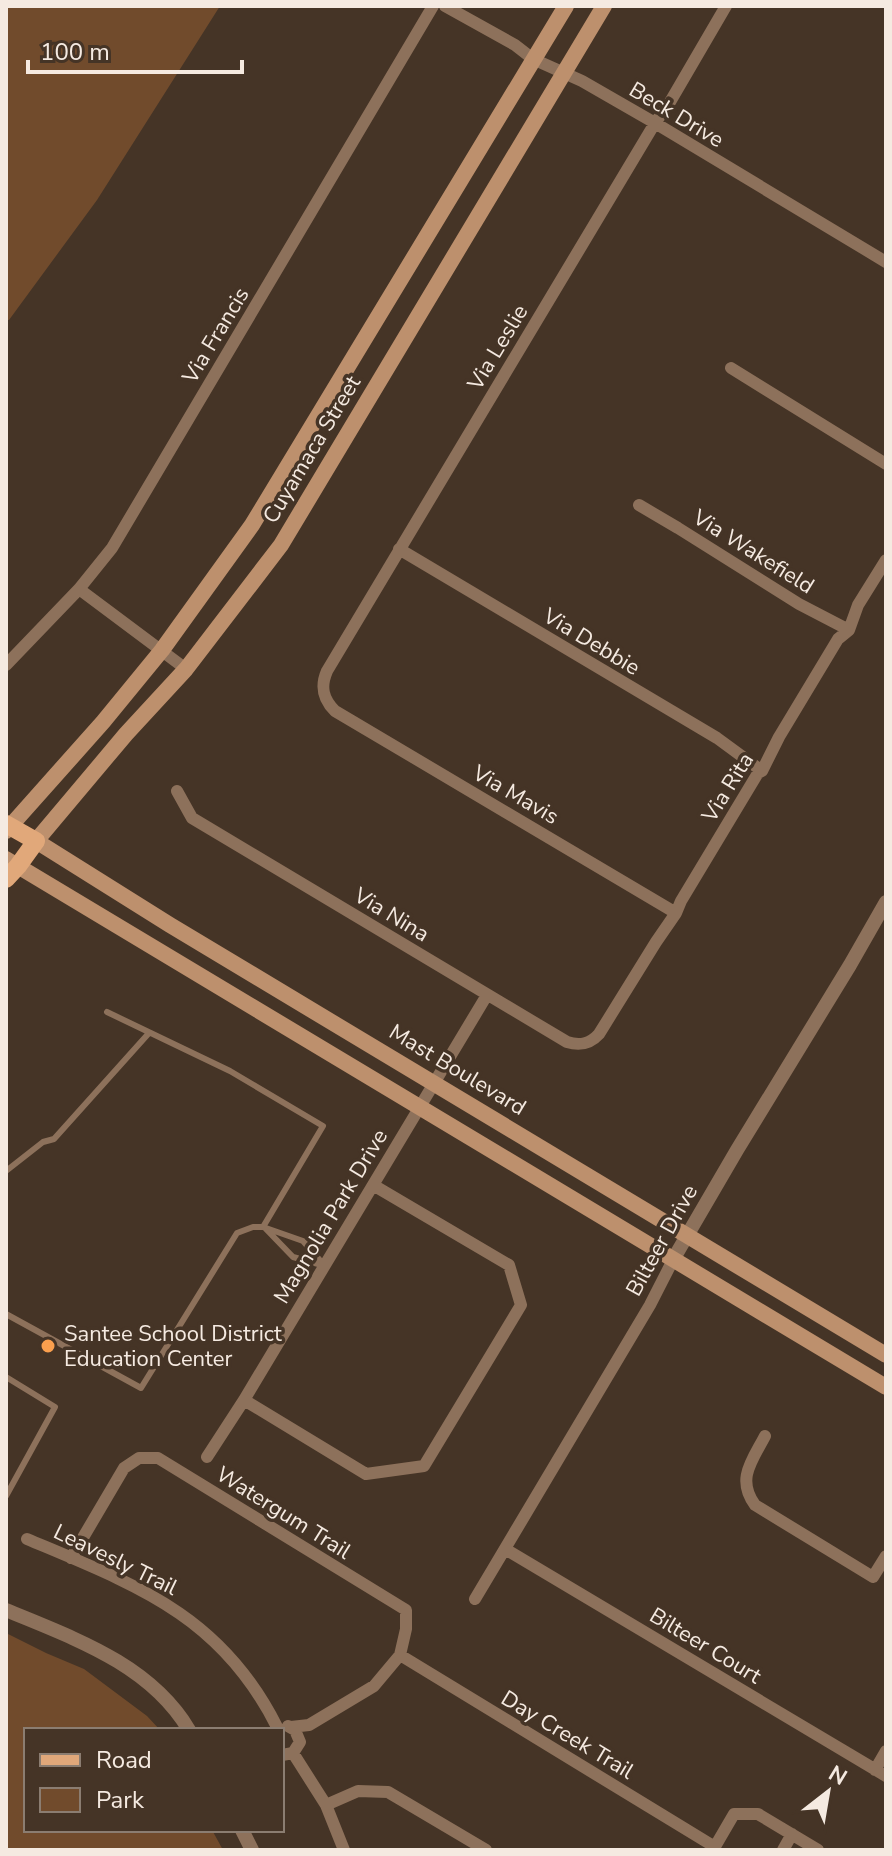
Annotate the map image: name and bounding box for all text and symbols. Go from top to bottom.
scale bar [28,24,242,74]
text: 100 m [40,36,110,68]
street label: Beck Drive [624,75,729,155]
street label: Via Francis [175,282,256,390]
street label: Via Leslie [460,299,535,397]
street label: Cuyamaca Street [256,370,368,529]
street label: Via Wakefield [686,502,820,601]
street label: Via Debbie [537,601,646,683]
street label: Via Rita [694,747,761,829]
street label: Via Mavis [466,758,564,832]
street label: Via Nina [347,880,435,949]
street label: Mast Boulevard [383,1017,532,1123]
street label: Magnolia Park Drive [267,1124,395,1309]
street label: Bilteer Drive [619,1179,705,1302]
place label: Santee School District Education Center [64,1319,282,1374]
marker: Santee School District Education Center [39,1337,57,1355]
street label: Watergum Trail [210,1459,357,1567]
street label: Leavesly Trail [49,1517,183,1603]
street label: Bilteer Court [644,1601,767,1691]
street label: Day Creek Trail [495,1683,640,1787]
legend [24,1728,284,1832]
text: Road [96,1744,152,1776]
north arrow [788,1752,868,1832]
text: N [823,1759,853,1793]
text: Park [96,1784,145,1816]

